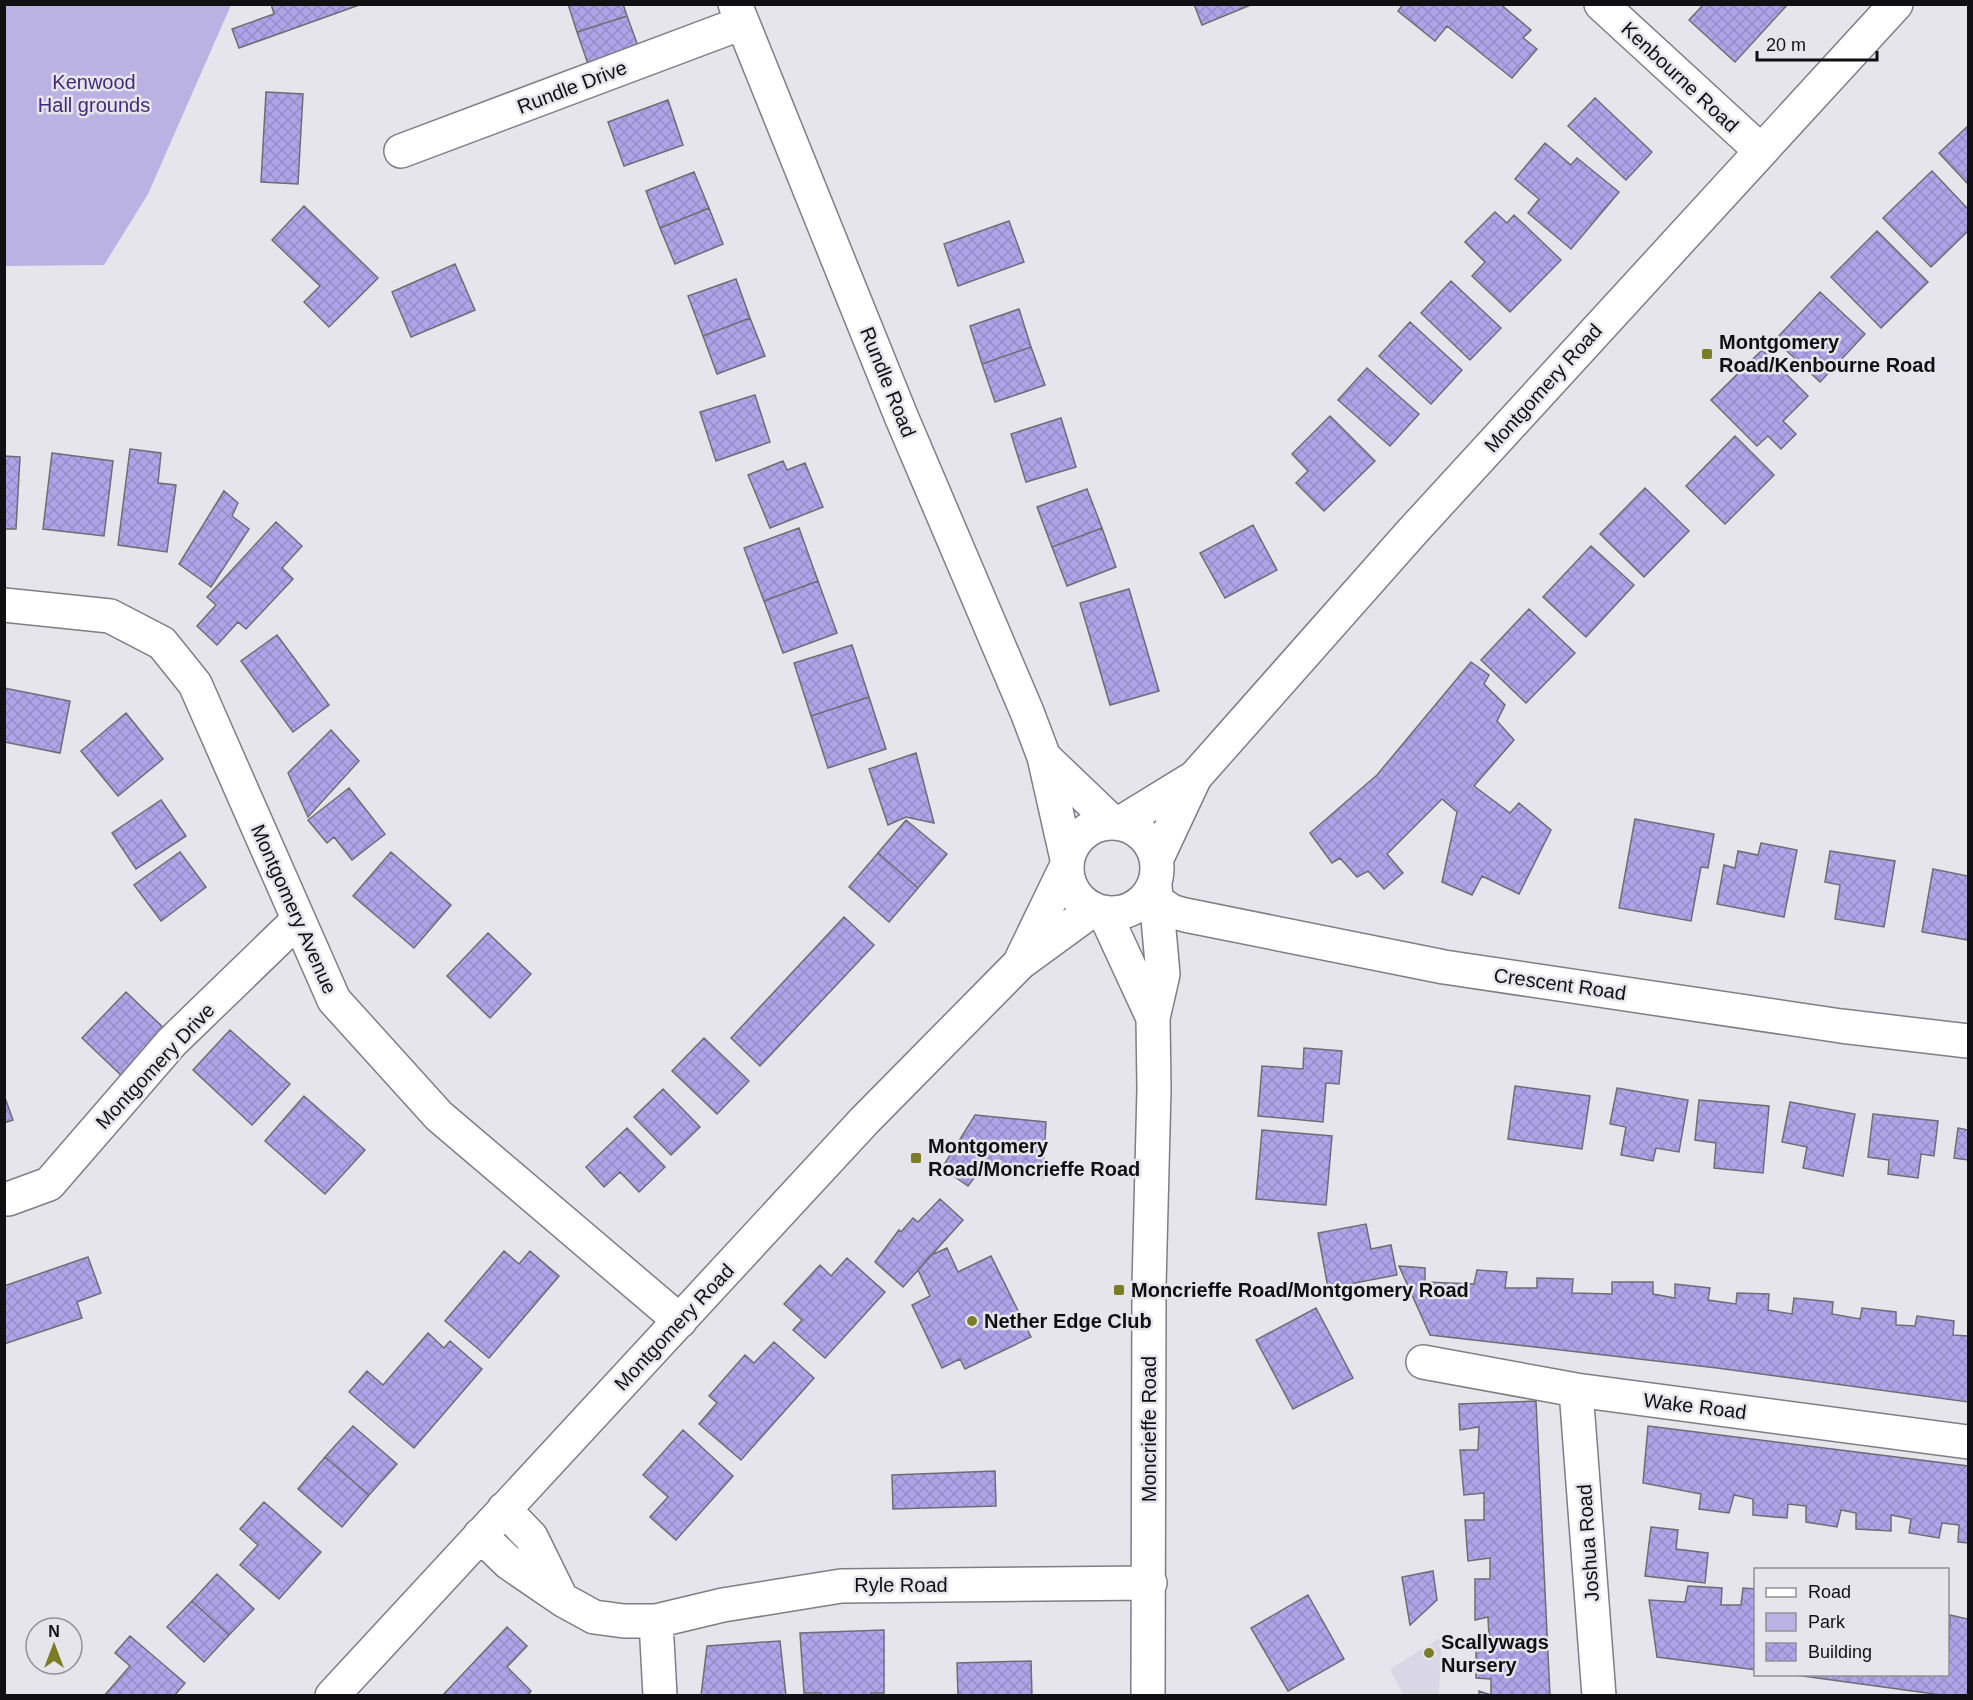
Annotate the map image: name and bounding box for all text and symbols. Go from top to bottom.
street label: Kenbourne Road [1617,17,1743,137]
scale bar [1757,24,1877,62]
text: 20 m [1766,35,1806,55]
street label: Rundle Drive [514,56,630,118]
park label: Kenwood Hall grounds [38,71,150,116]
street label: Montgomery Road [1480,320,1606,456]
street label: Rundle Road [856,324,920,440]
place label: Montgomery Road/Kenbourne Road [1719,331,1936,376]
marker: Montgomery Road/Kenbourne Road [1700,347,1714,361]
street label: Montgomery Avenue [247,821,341,997]
street label: Crescent Road [1492,964,1628,1004]
street label: Montgomery Drive [91,999,219,1133]
place label: Montgomery Road/Moncrieffe Road [928,1135,1140,1180]
marker: Montgomery Road/Moncrieffe Road [909,1151,923,1165]
street label: Montgomery Road [610,1259,738,1395]
place label: Moncrieffe Road/Montgomery Road [1131,1279,1469,1301]
marker: Moncrieffe Road/Montgomery Road [1112,1283,1126,1297]
place label: Nether Edge Club [984,1310,1152,1332]
marker: Nether Edge Club [965,1314,979,1328]
street label: Moncrieffe Road [1138,1356,1160,1502]
street label: Wake Road [1642,1389,1748,1423]
street label: Joshua Road [1573,1483,1603,1603]
legend [1754,1568,1949,1676]
street label: Ryle Road [854,1574,948,1596]
text: Road [1808,1582,1851,1602]
text: Park [1808,1612,1846,1632]
north arrow [24,1616,84,1676]
text: N [48,1623,60,1640]
place label: Scallywags Nursery [1441,1631,1549,1676]
text: Building [1808,1642,1872,1662]
marker: Scallywags Nursery [1422,1646,1436,1660]

